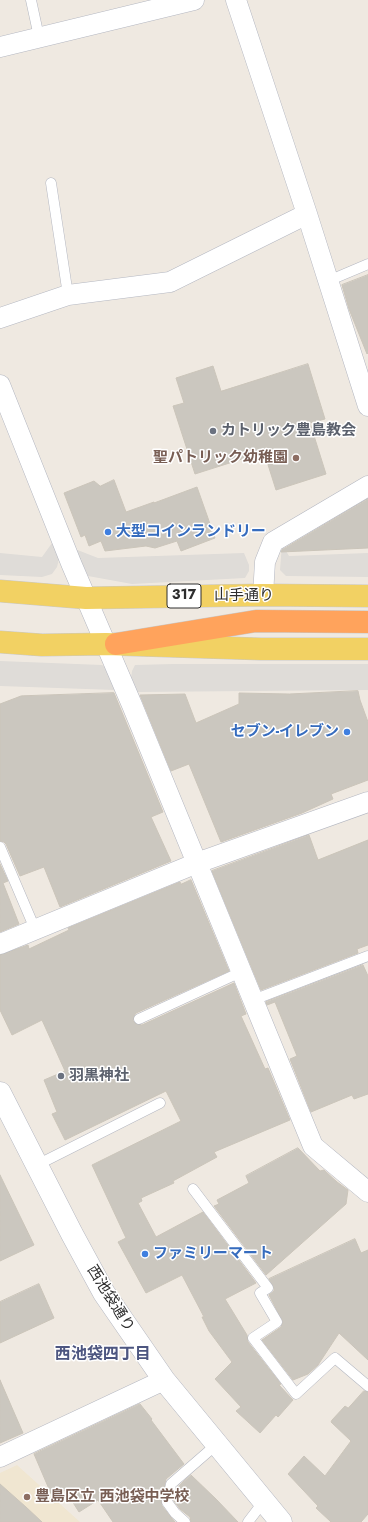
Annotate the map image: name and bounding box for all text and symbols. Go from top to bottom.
place label: カトリック豊島教会 [221,422,356,440]
marker: カトリック豊島教会 [208,426,218,436]
place label: 聖パトリック幼稚園 [153,449,288,467]
marker: 聖パトリック幼稚園 [291,453,301,463]
place label: 大型コインランドリー [116,523,266,541]
marker: 大型コインランドリー [103,527,113,537]
road number: 317 [167,584,201,608]
street label: 山手通り [214,587,274,605]
place label: セブン-イレブン [231,723,339,741]
marker: セブン-イレブン [342,727,352,737]
place label: 羽黒神社 [69,1067,129,1085]
marker: 羽黒神社 [56,1071,66,1081]
place label: ファミリーマート [153,1245,273,1263]
marker: ファミリーマート [140,1249,150,1259]
street label: 西池袋通り [82,1262,138,1336]
district label: 西池袋四丁目 [55,1345,151,1365]
place label: 豊島区立 西池袋中学校 [35,1488,189,1506]
marker: 豊島区立 西池袋中学校 [22,1492,32,1502]

